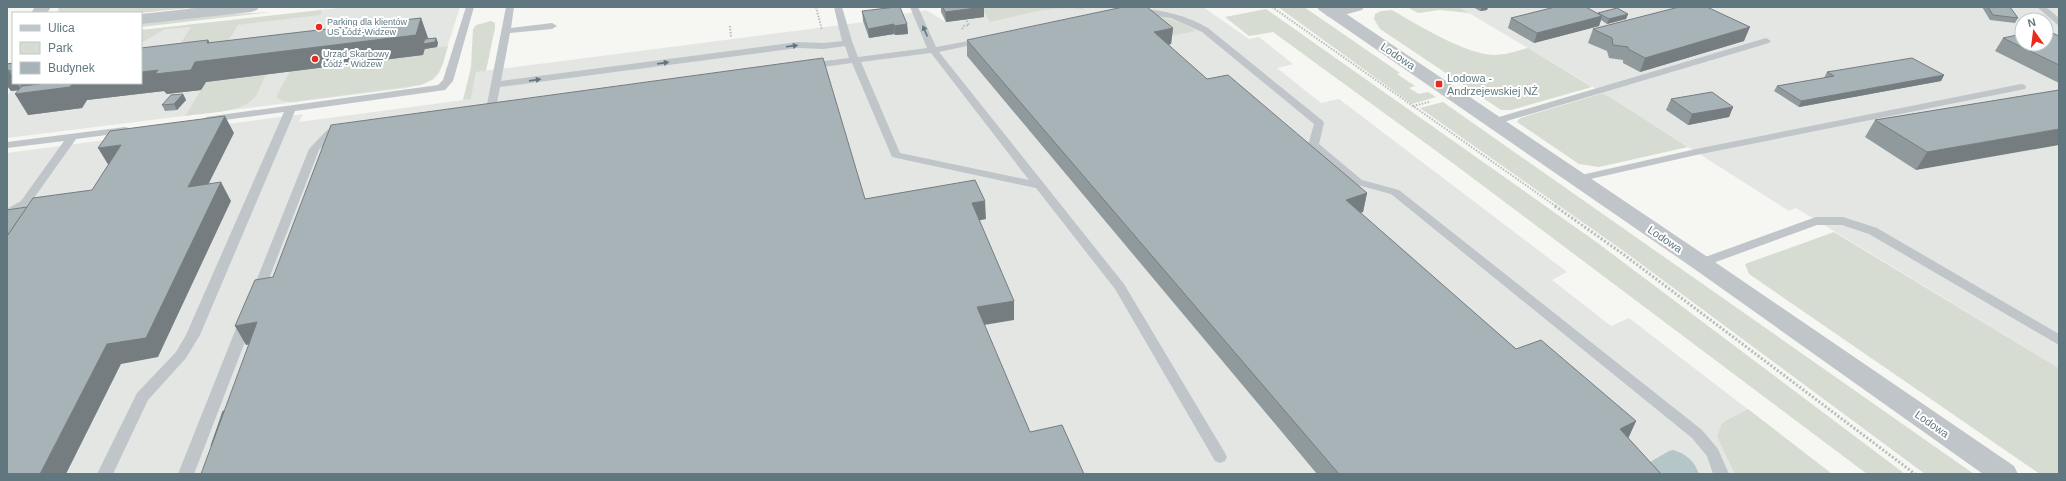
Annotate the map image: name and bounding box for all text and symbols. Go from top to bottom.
legend [12,12,142,84]
north arrow [2014,12,2054,52]
text: N [2026,16,2037,29]
place label: Parking dla klientów US Łódź-Widzew [327,17,408,37]
text: Ulica [48,21,75,35]
marker: Parking dla klientów US Łódź-Widzew [314,22,324,32]
one-way arrow [922,25,928,37]
street label: Lodowa [1379,40,1418,72]
text: Park [48,41,74,55]
one-way arrow [786,43,798,49]
place label: Urząd Skarbowy Łódź - Widzew [323,49,390,69]
marker: Urząd Skarbowy Łódź - Widzew [310,54,320,64]
one-way arrow [657,60,670,66]
text: Budynek [48,61,96,75]
place label: Lodowa - Andrzejewskiej NŻ [1447,72,1538,97]
one-way arrow [529,77,541,83]
marker: Lodowa - Andrzejewskiej NŻ [1434,79,1444,89]
street label: Lodowa [1646,223,1685,255]
street label: Lodowa [1913,408,1952,440]

